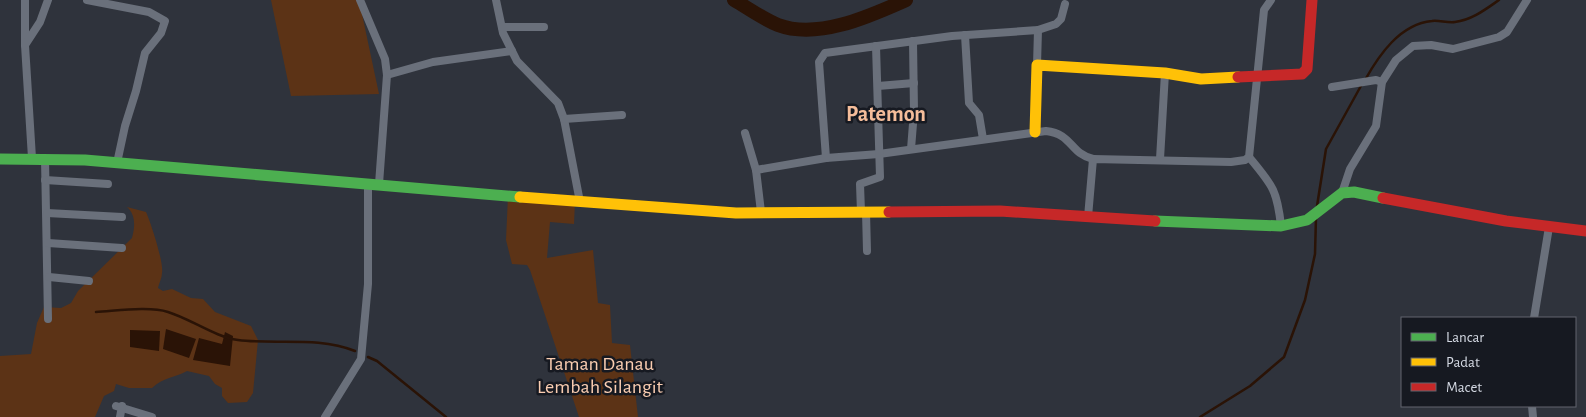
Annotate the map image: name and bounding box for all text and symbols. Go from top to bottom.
district label: Patemon [846,103,926,125]
legend [1401,317,1576,407]
text: Lancar [1446,330,1484,345]
park label: Taman Danau Lembah Silangit [537,354,664,397]
text: Padat [1446,355,1480,370]
text: Macet [1446,380,1482,395]

